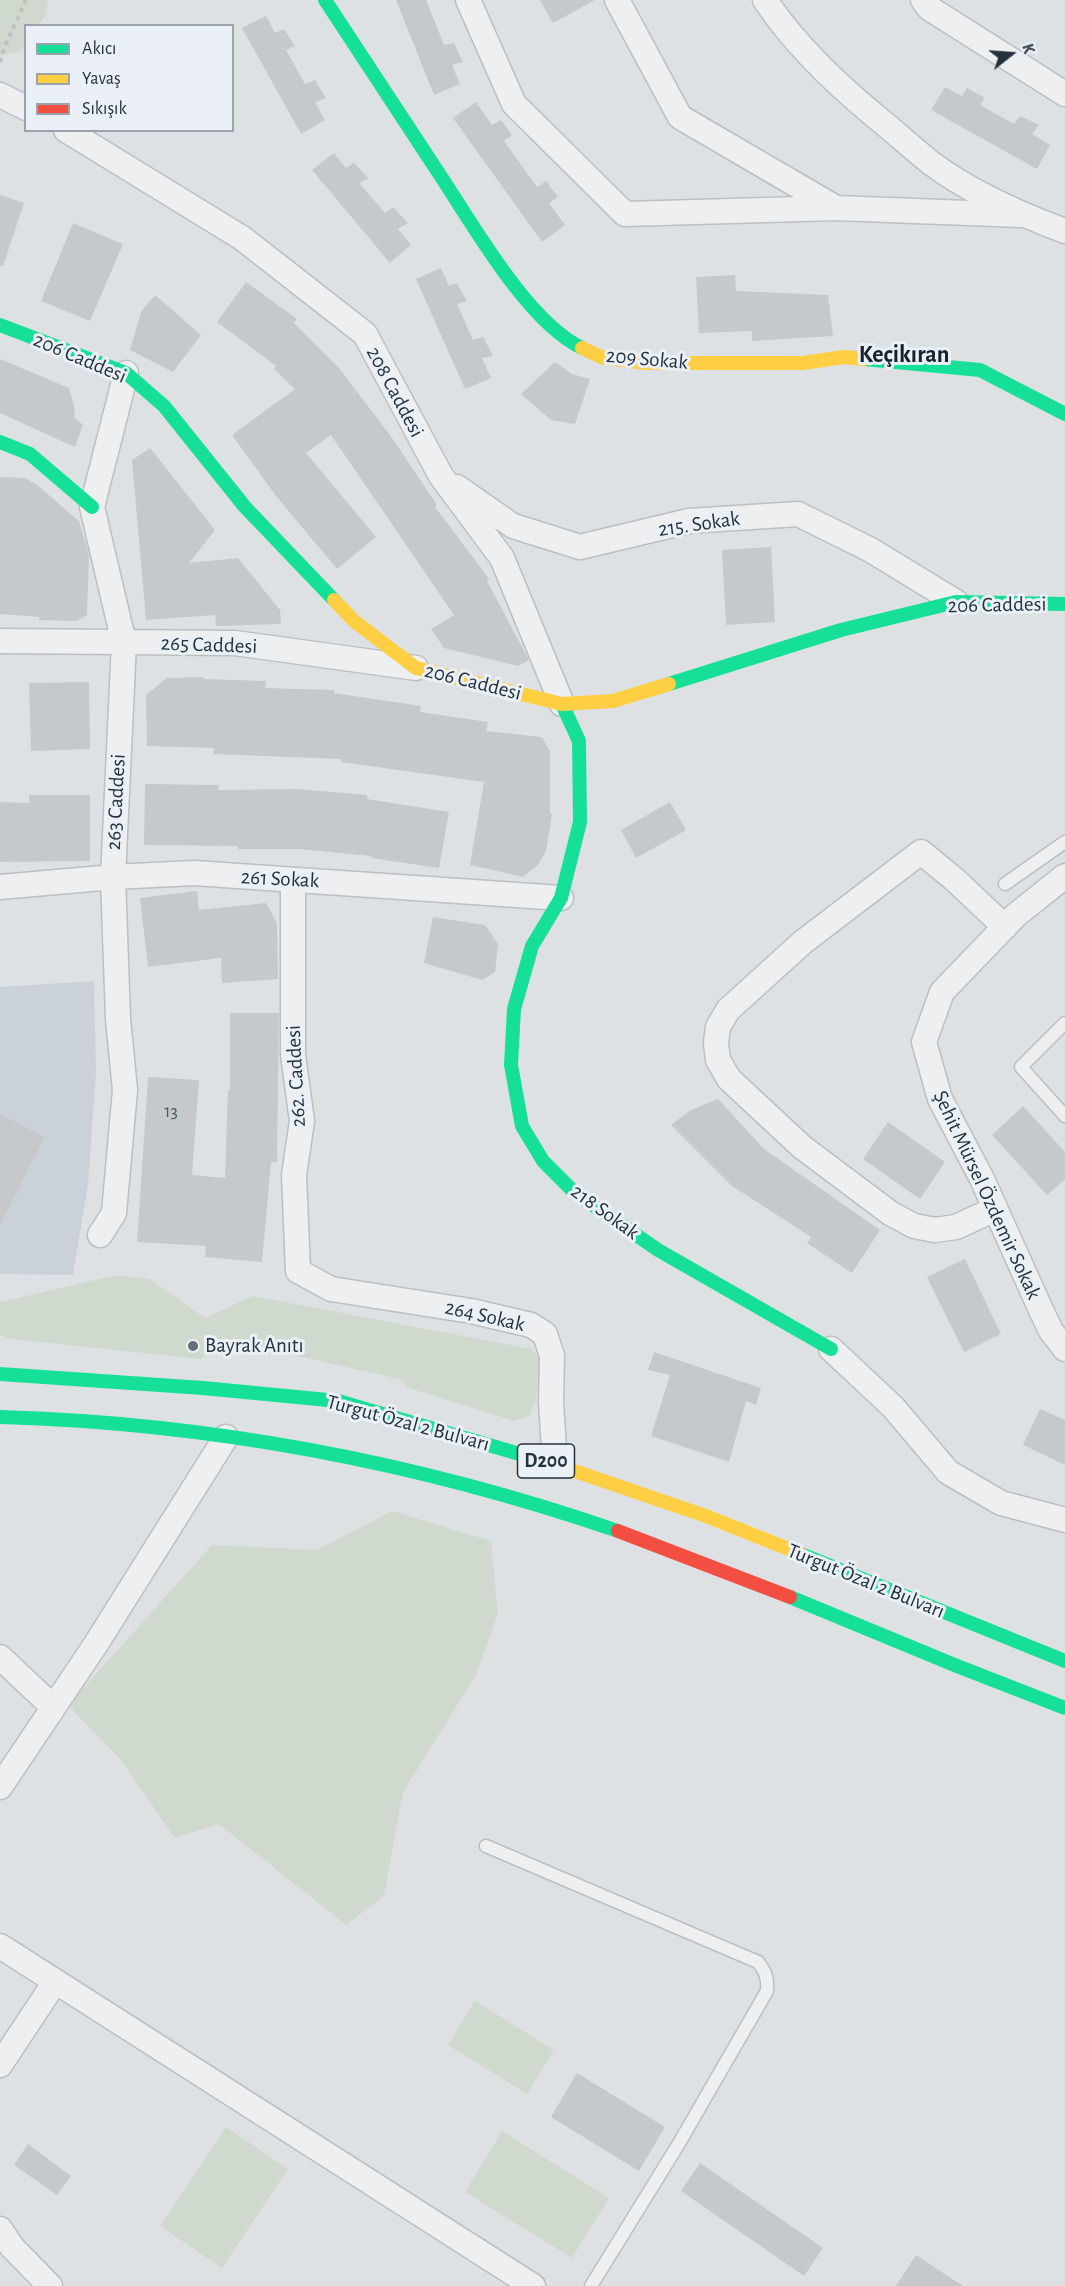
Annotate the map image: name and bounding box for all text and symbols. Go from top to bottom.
legend [24,24,234,132]
north arrow [981,24,1041,84]
text: Akıcı [82,40,116,58]
text: K [1019,42,1037,56]
text: Yavaş [82,70,121,88]
text: Sıkışık [82,100,127,118]
street label: 206 Caddesi [30,327,130,389]
district label: Keçikıran [859,341,949,369]
street label: 208 Caddesi [361,342,429,442]
street label: 209 Sokak [605,343,689,375]
street label: 215. Sokak [657,506,741,542]
street label: 206 Caddesi [947,592,1047,618]
street label: 265 Caddesi [160,631,258,659]
street label: 206 Caddesi [422,658,524,706]
street label: 263 Caddesi [101,753,131,851]
street label: 261 Sokak [240,864,320,894]
street label: 262. Caddesi [281,1024,311,1128]
street label: Şehit Mürsel Özdemir Sokak [928,1087,1046,1303]
house number: 13 [164,1101,178,1123]
street label: 218 Sokak [566,1179,644,1245]
street label: 264 Sokak [443,1295,527,1337]
place label: Bayrak Anıtı [205,1333,304,1359]
marker: Bayrak Anıtı [186,1339,200,1353]
street label: Turgut Özal 2 Bulvarı [324,1389,492,1457]
road number: D200 [518,1444,574,1478]
street label: Turgut Özal 2 Bulvarı [784,1538,948,1624]

